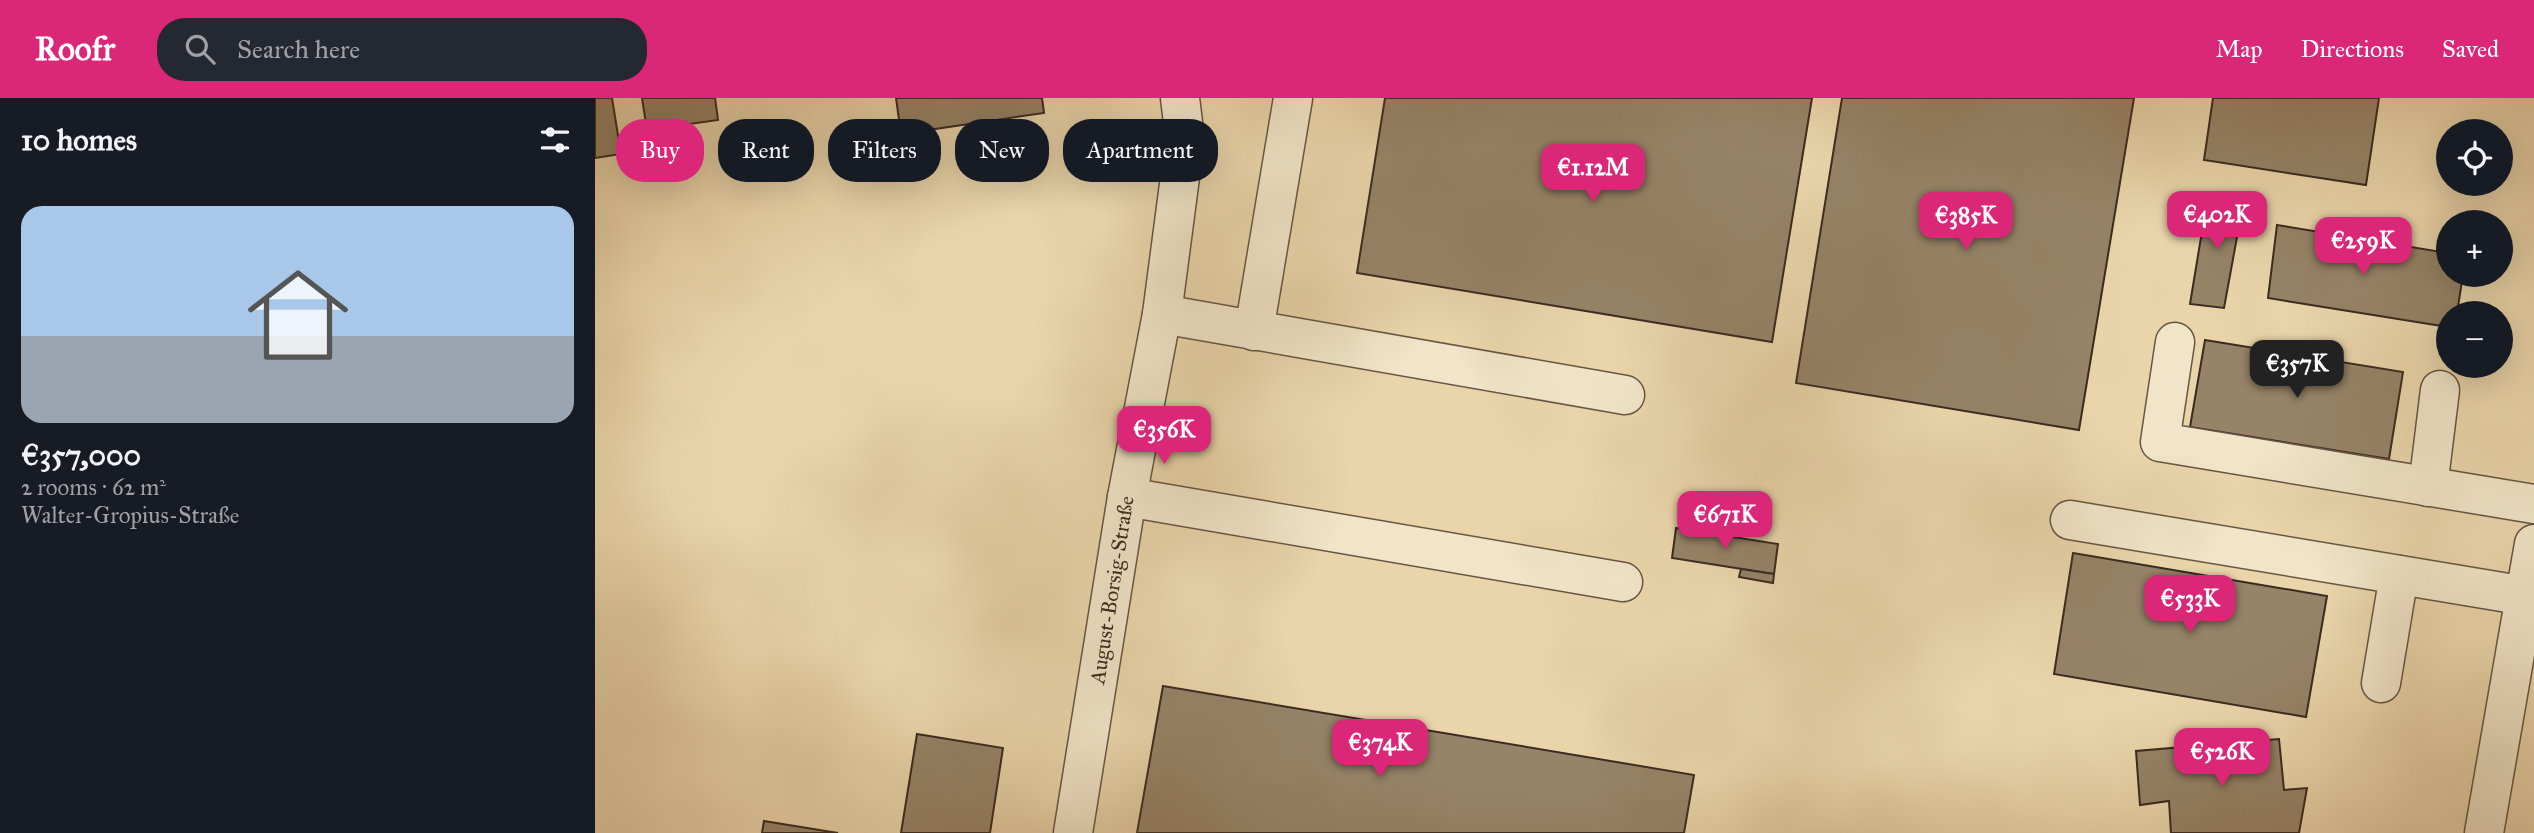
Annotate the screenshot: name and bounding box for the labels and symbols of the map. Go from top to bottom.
pin: €1.12M [1536,144,1650,204]
pin: €385K [1917,192,2015,252]
pin: €402K [2168,192,2266,251]
pin: €259K [2314,218,2412,277]
pin: €357K [2248,341,2346,400]
pin: €356K [1115,406,1213,466]
pin: €671K [1676,491,1774,551]
street label: August-Borsig-Straße [1084,494,1140,687]
pin: €533K [2141,575,2239,635]
pin: €374K [1331,720,1429,779]
pin: €526K [2173,728,2271,788]

